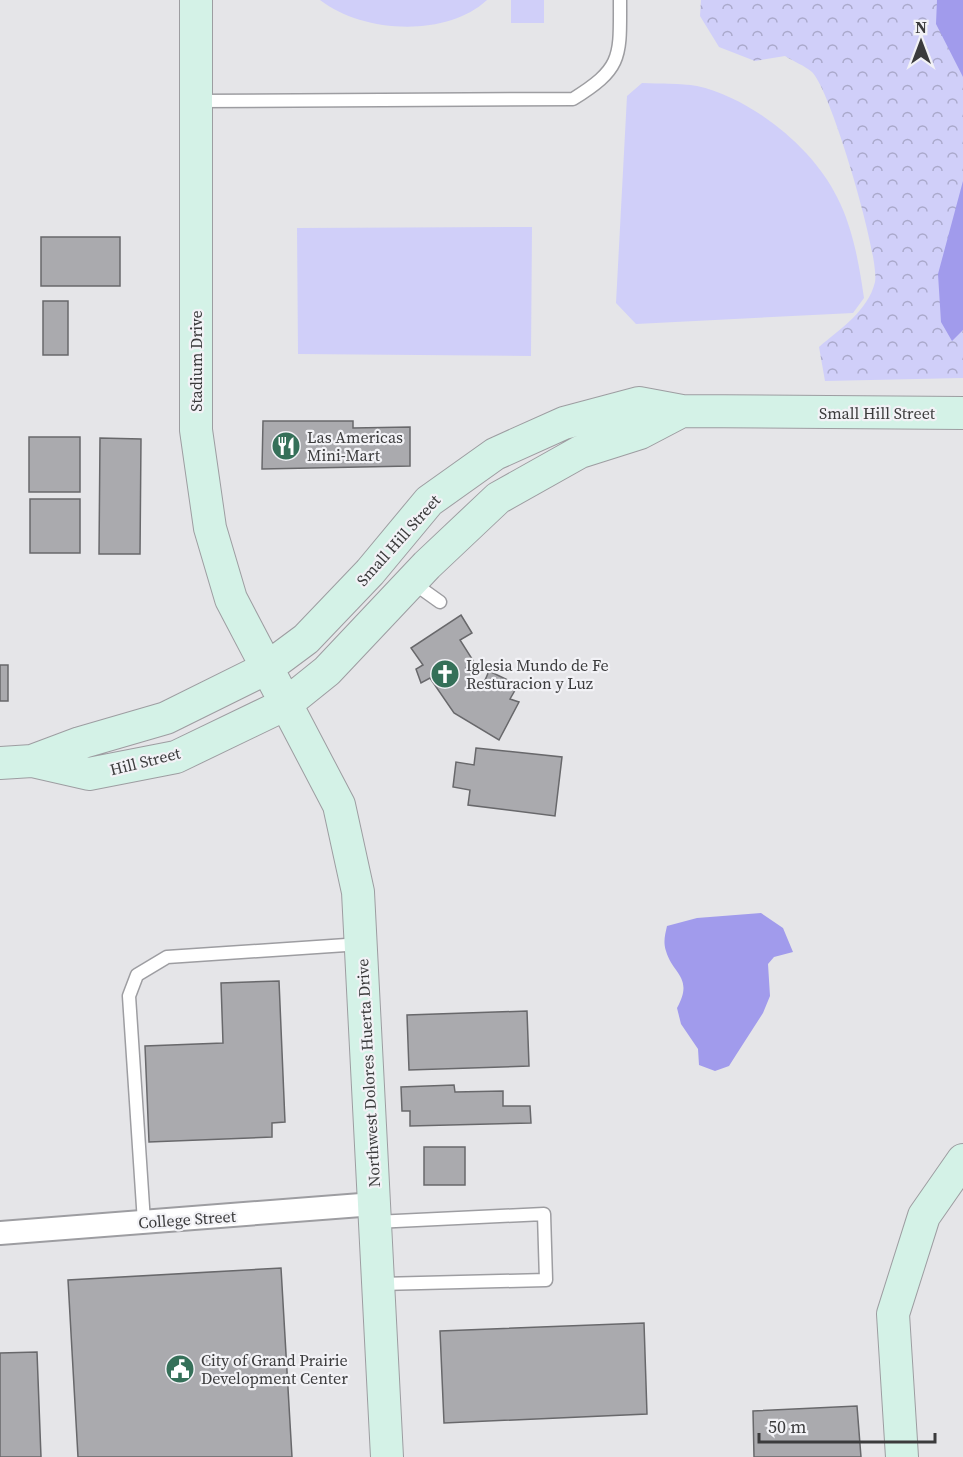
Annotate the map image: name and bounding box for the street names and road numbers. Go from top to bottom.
street label: Stadium Drive [185,310,207,412]
street label: Small Hill Street [819,402,936,424]
street label: Small Hill Street [351,489,446,590]
street label: Hill Street [107,741,183,780]
street label: Northwest Dolores Huerta Drive [351,958,385,1188]
street label: College Street [137,1205,237,1233]

